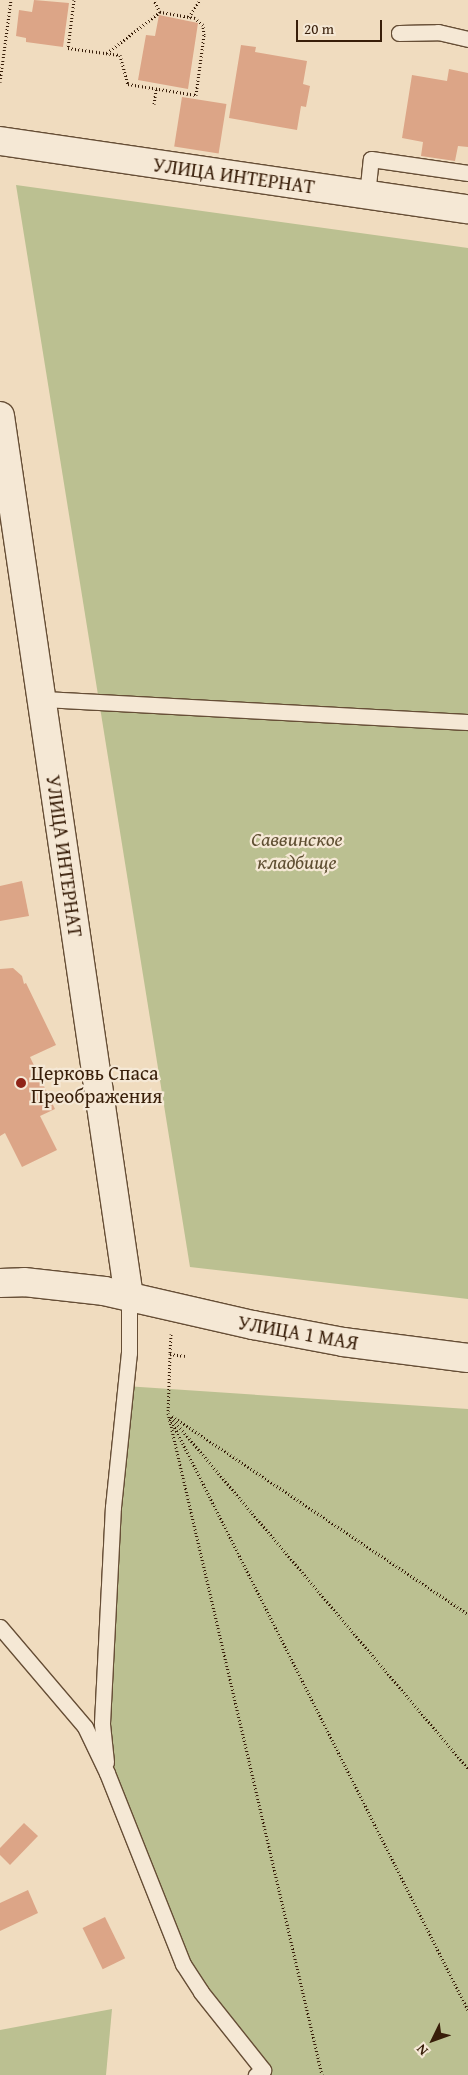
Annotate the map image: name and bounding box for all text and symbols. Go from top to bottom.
scale bar [298,10,384,42]
text: 20 m [304,18,334,39]
street label: УЛИЦА ИНТЕРНАТ [151,152,317,198]
street label: УЛИЦА ИНТЕРНАТ [42,773,88,939]
park label: Саввинское кладбище [251,827,343,874]
place label: Церковь Спаса Преображения [31,1060,162,1107]
marker: Церковь Спаса Преображения [15,1077,27,1089]
street label: УЛИЦА 1 МАЯ [236,1310,360,1354]
north arrow [408,2015,458,2065]
text: N [411,2040,432,2060]

